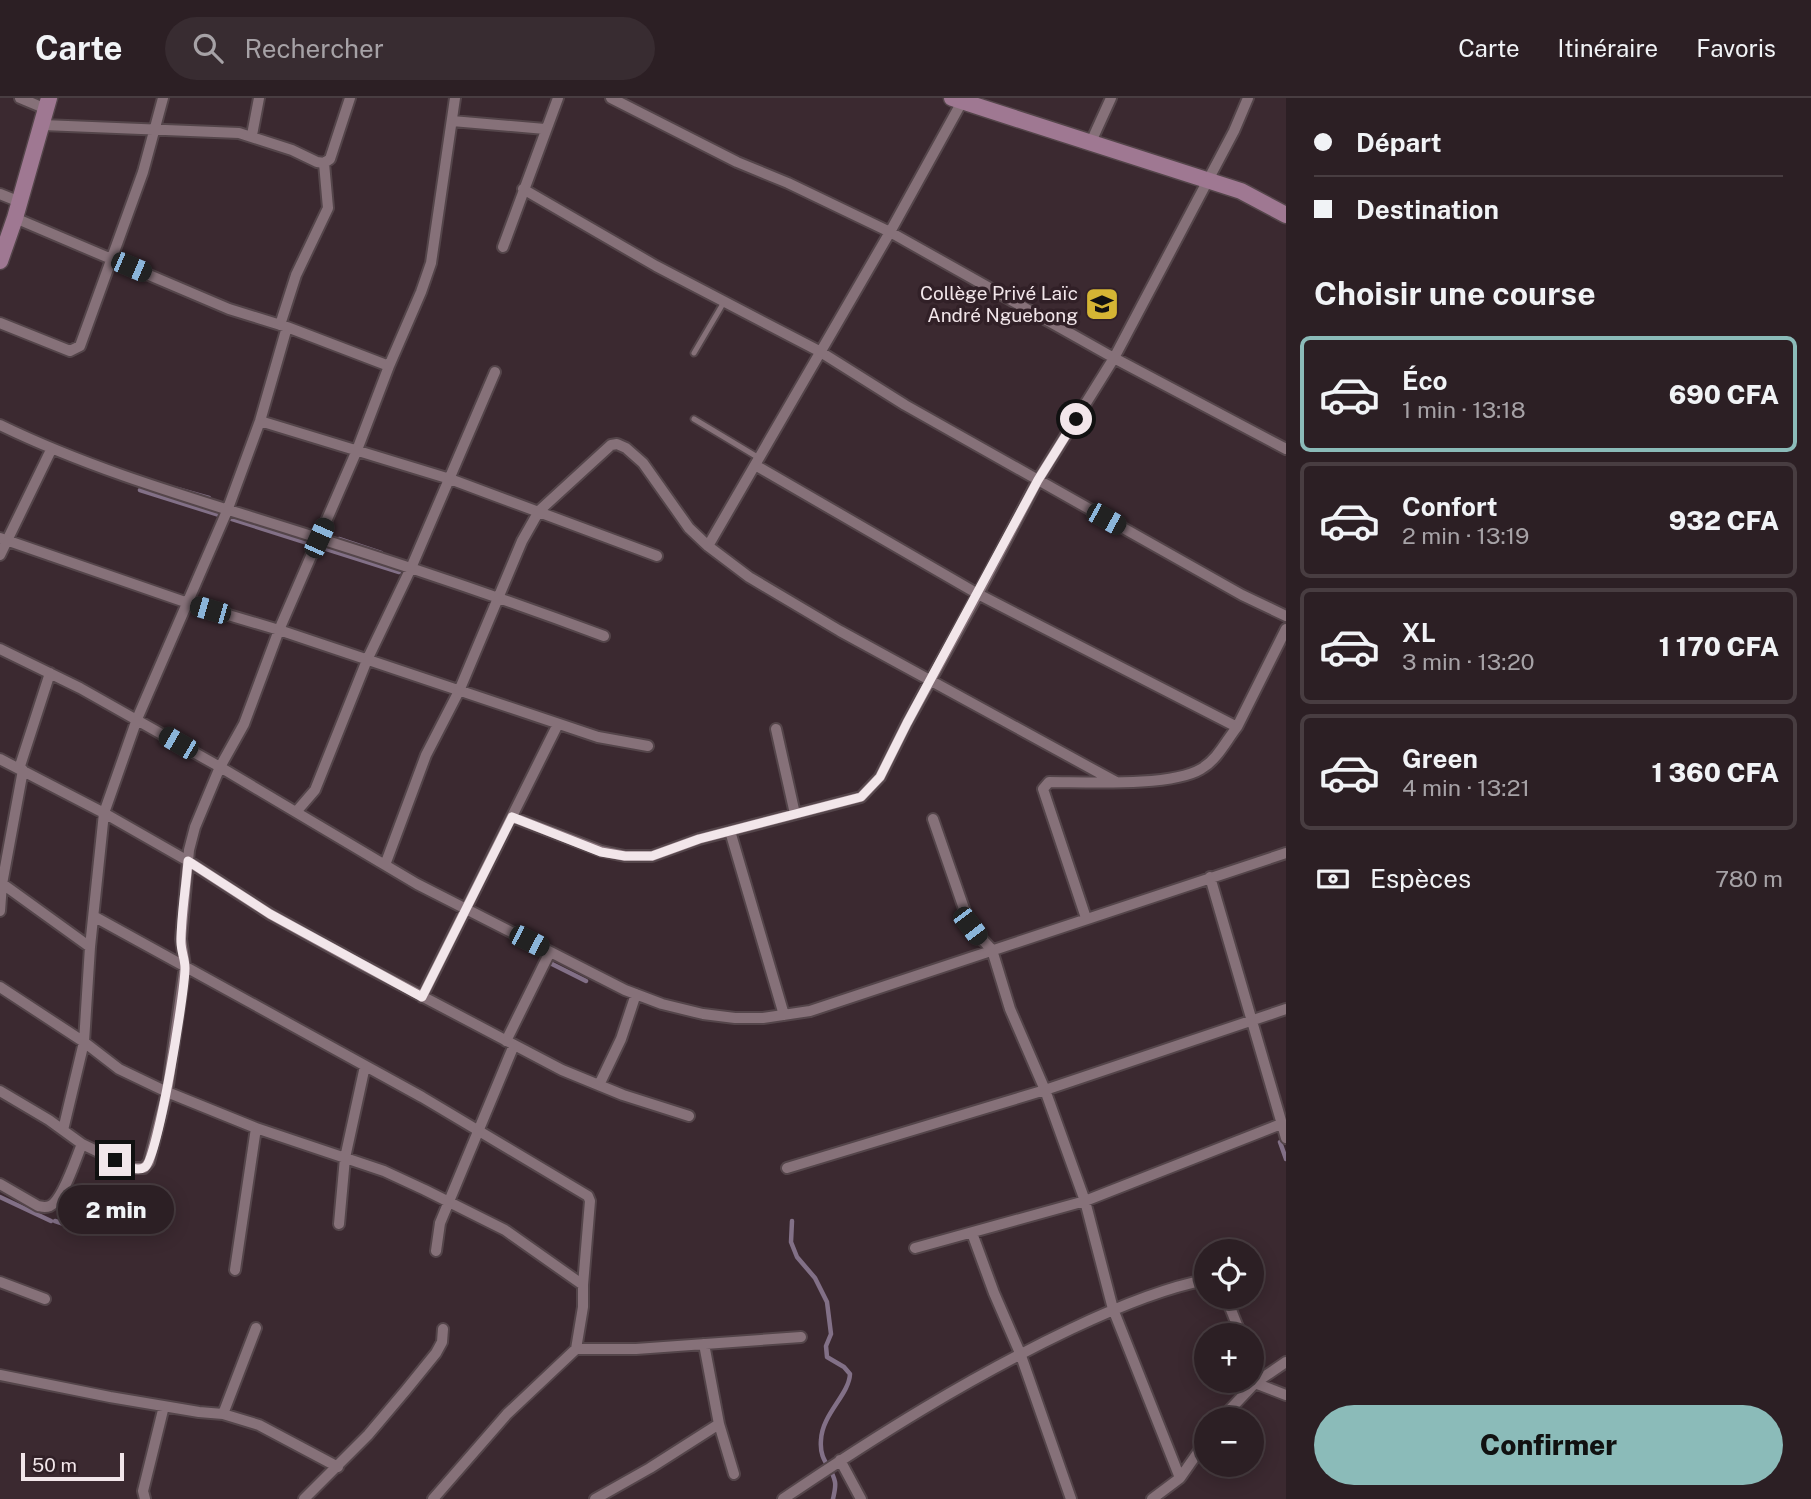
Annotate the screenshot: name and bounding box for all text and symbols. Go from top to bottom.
search box [165,17,655,80]
text: Carte [35,29,123,67]
icon: search [189,29,227,67]
text: Rechercher [245,33,384,64]
text: Carte [1458,34,1520,62]
text: Itinéraire [1558,34,1658,62]
text: Favoris [1696,34,1776,62]
text: Départ [1356,127,1442,158]
text: Destination [1356,194,1499,225]
car [108,249,155,285]
text: Choisir une course [1314,275,1596,312]
place label: Collège Privé Laïc André Nguebong [920,282,1078,326]
school or university icon: Collège Privé Laïc André Nguebong [1083,285,1121,323]
icon: car [1318,363,1381,426]
text: Éco [1402,365,1448,396]
text: 690 CFA [1669,379,1779,410]
text: 1 min · 13:18 [1402,396,1526,423]
route start [1060,403,1092,435]
icon: car [1318,489,1381,552]
text: Confort [1402,491,1498,522]
car [1083,500,1130,538]
text: 932 CFA [1669,505,1779,536]
car [301,515,338,561]
text: 2 min · 13:19 [1402,522,1529,549]
car [187,594,234,626]
icon: car [1318,615,1381,678]
text: XL [1402,617,1436,648]
text: 1 170 CFA [1659,631,1779,662]
text: 3 min · 13:20 [1402,648,1535,675]
car [155,723,202,763]
icon: car [1318,741,1381,804]
text: Green [1402,743,1478,774]
text: 1 360 CFA [1651,757,1779,788]
text: 4 min · 13:21 [1402,774,1530,801]
icon: cash [1314,860,1352,898]
text: Espèces [1370,863,1471,894]
text: 780 m [1715,865,1783,892]
car [949,903,992,949]
car [506,922,553,960]
route end [99,1144,131,1176]
callout: 2 min [57,1184,173,1234]
text: 2 min [85,1196,147,1223]
map controls [1194,1239,1264,1477]
button: locate [1194,1239,1264,1309]
button: + [1194,1323,1264,1393]
button: Confirmer [1314,1405,1783,1485]
button: − [1194,1407,1264,1477]
scale bar [21,1450,124,1482]
text: 50 m [32,1454,77,1476]

